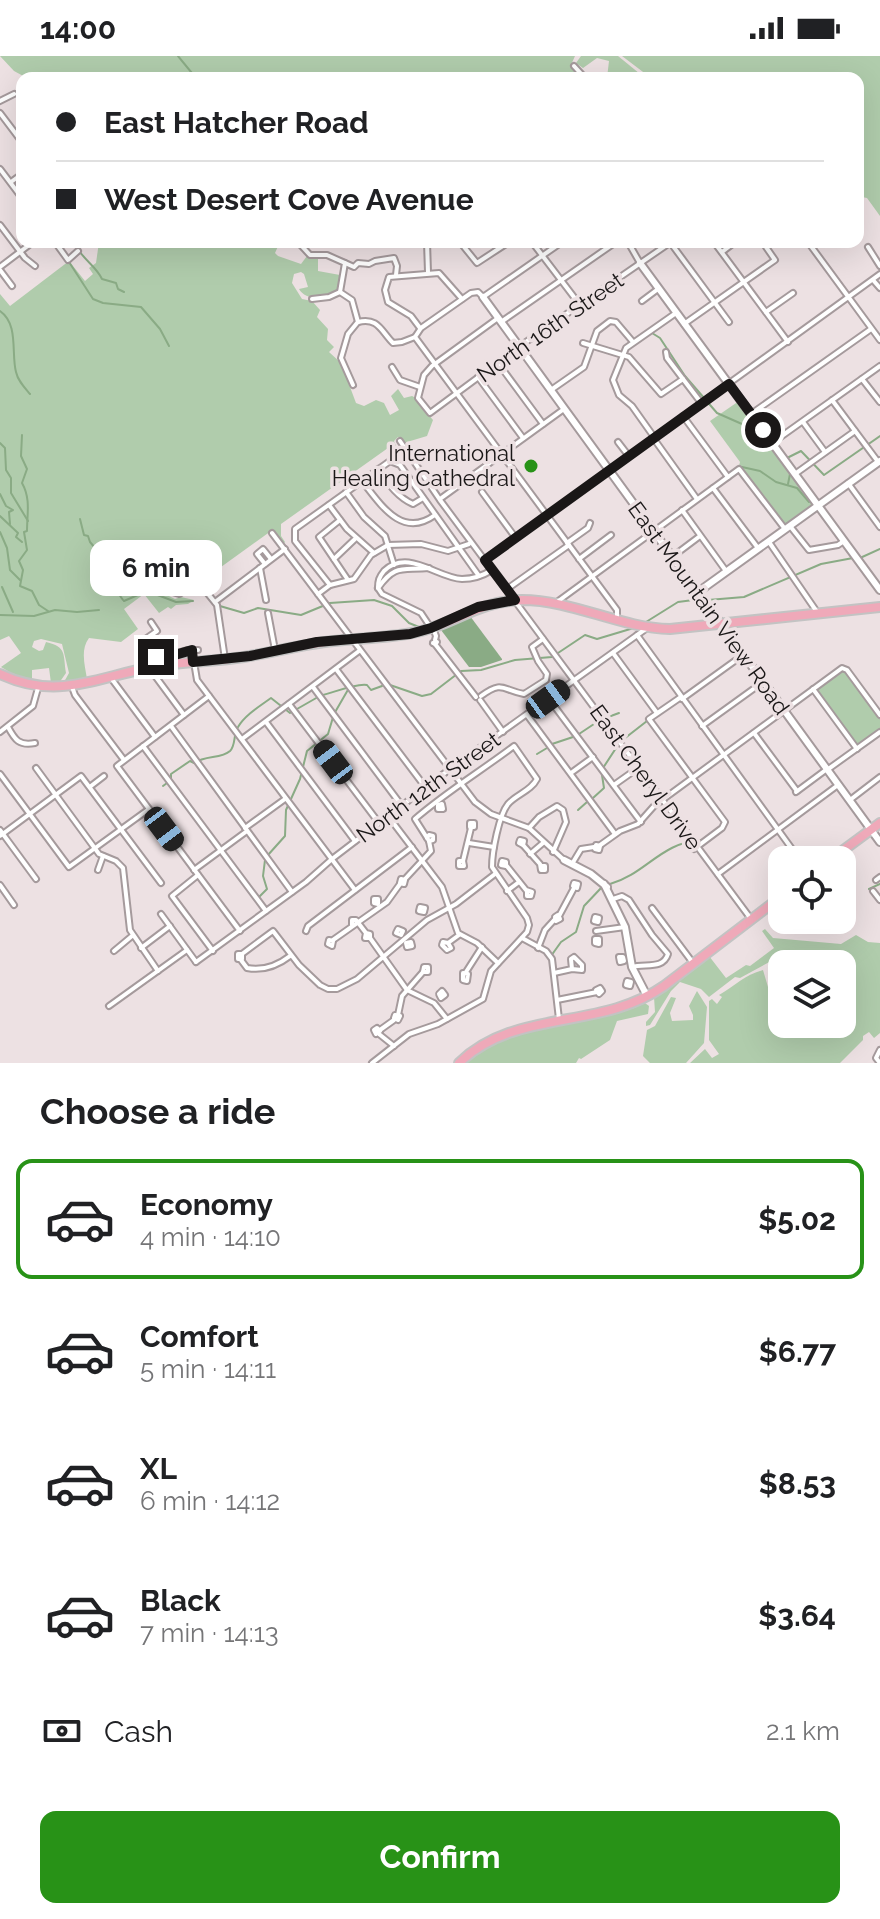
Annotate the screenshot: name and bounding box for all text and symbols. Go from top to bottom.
text: 14:00 [40,11,116,46]
text: East Hatcher Road [104,105,369,140]
text: West Desert Cove Avenue [104,182,474,217]
street label: North 16th Street [472,266,629,387]
route start [745,412,781,448]
place label: International Healing Cathedral [332,440,515,491]
marker: International Healing Cathedral [522,457,540,475]
street label: East Mountain View Road [623,496,795,720]
callout: 6 min [90,541,222,597]
text: 6 min [122,553,190,583]
route end [138,639,174,675]
car [522,675,574,723]
street label: East Cheryl Drive [585,699,707,855]
street label: North 12th Street [351,726,505,848]
car [309,736,357,788]
car [140,803,188,855]
map controls [768,846,856,1038]
button: locate [768,846,856,934]
button: layers [768,950,856,1038]
text: Choose a ride [40,1090,275,1132]
icon: car [44,1183,116,1255]
text: Economy [140,1187,273,1222]
text: $5.02 [758,1202,836,1237]
text: 4 min · 14:10 [140,1222,281,1252]
icon: car [44,1315,116,1387]
text: Comfort [140,1319,259,1354]
text: $6.77 [759,1334,836,1369]
text: 5 min · 14:11 [140,1354,276,1384]
icon: car [44,1447,116,1519]
text: XL [140,1451,177,1486]
text: $8.53 [759,1466,836,1501]
text: 6 min · 14:12 [140,1486,280,1516]
icon: car [44,1579,116,1651]
text: Black [140,1583,221,1618]
text: $3.64 [758,1598,836,1633]
text: 7 min · 14:13 [140,1618,279,1648]
icon: cash [40,1709,84,1753]
text: Cash [104,1714,173,1749]
text: 2.1 km [766,1716,840,1746]
button: Confirm [40,1811,840,1903]

